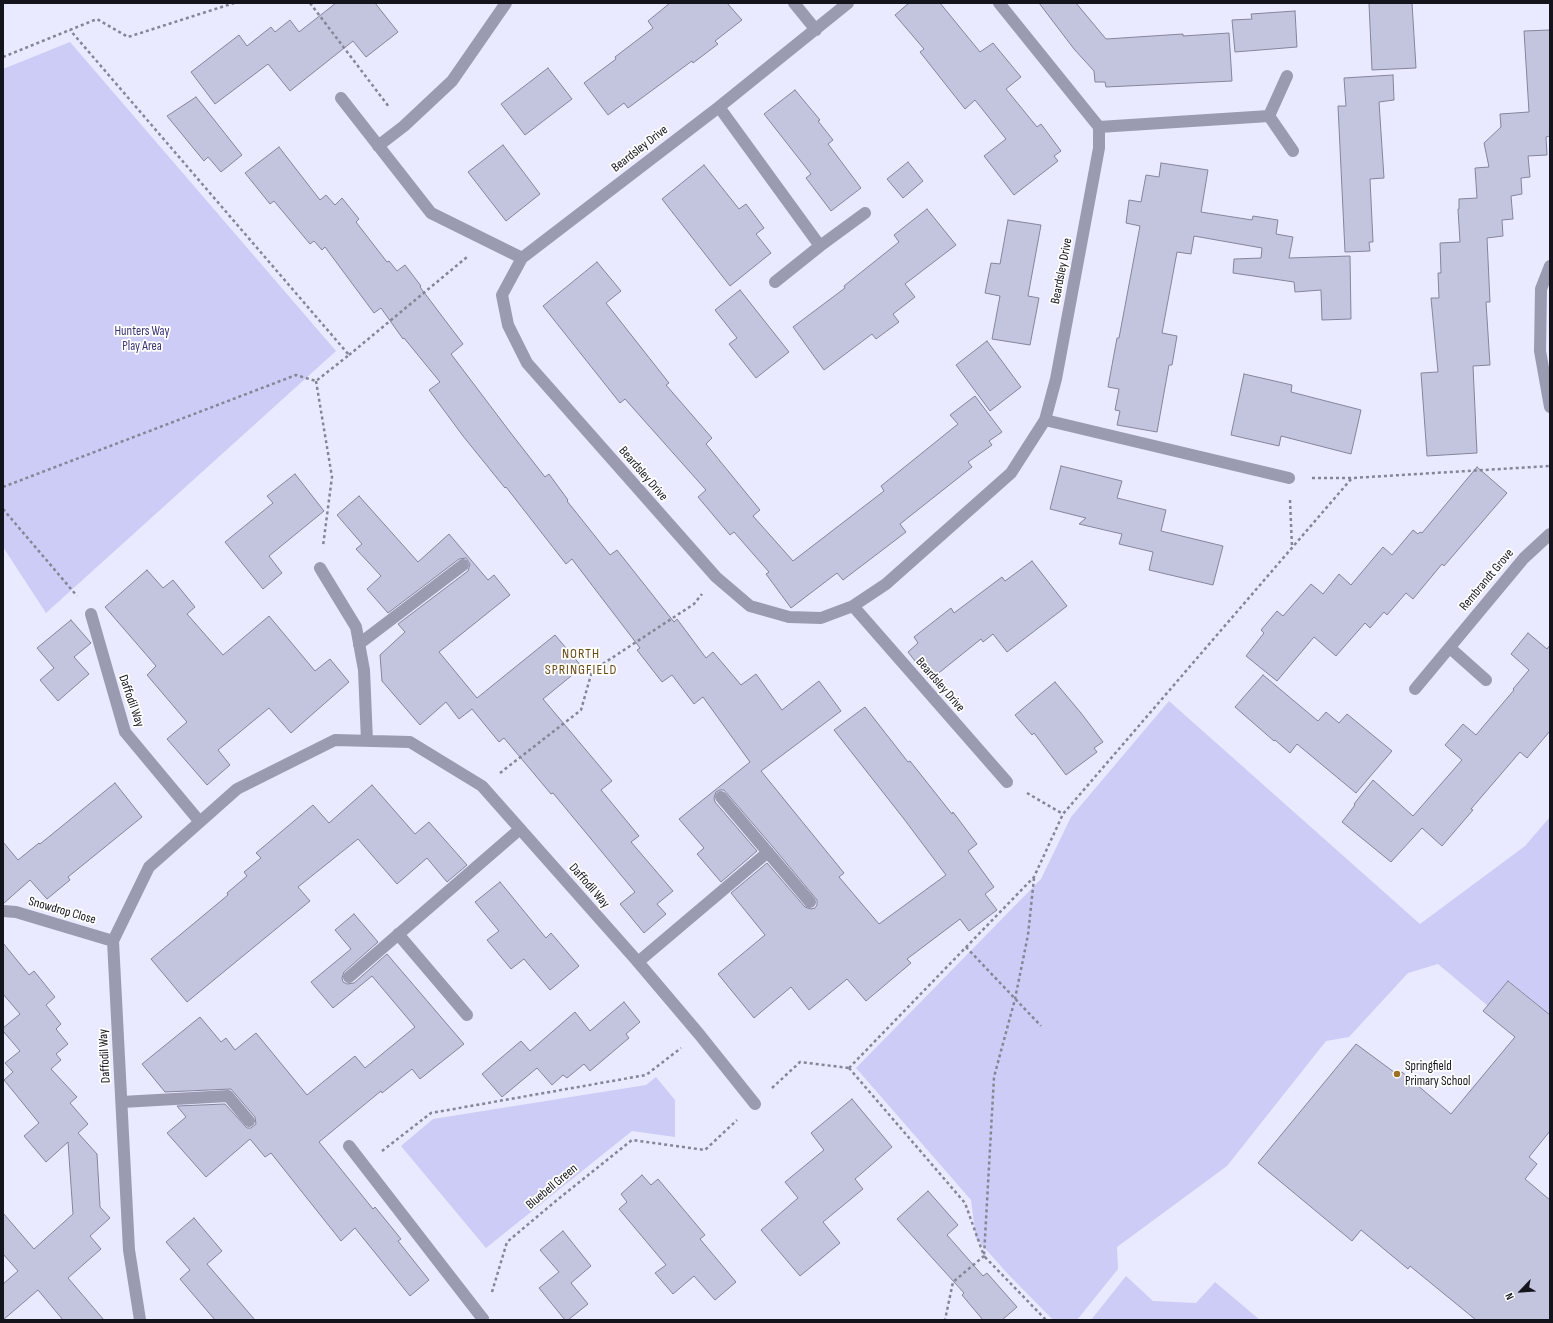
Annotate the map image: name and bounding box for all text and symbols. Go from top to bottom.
street label: Beardsley Drive [609,122,671,176]
street label: Beardsley Drive [1048,237,1076,305]
park label: Hunters Way Play Area [114,324,170,355]
street label: Beardsley Drive [615,444,671,504]
street label: Rembrandt Grove [1457,546,1517,614]
district label: NORTH SPRINGFIELD [545,646,617,678]
street label: Beardsley Drive [912,655,968,715]
street label: Daffodil Way [115,673,147,729]
street label: Daffodil Way [565,860,613,912]
street label: Snowdrop Close [26,894,98,928]
street label: Daffodil Way [96,1029,114,1083]
place label: Springfield Primary School [1405,1059,1470,1090]
marker: Springfield Primary School [1392,1069,1402,1079]
street label: Bluebell Green [523,1161,581,1213]
north arrow [1501,1271,1541,1311]
text: N [1503,1291,1517,1302]

